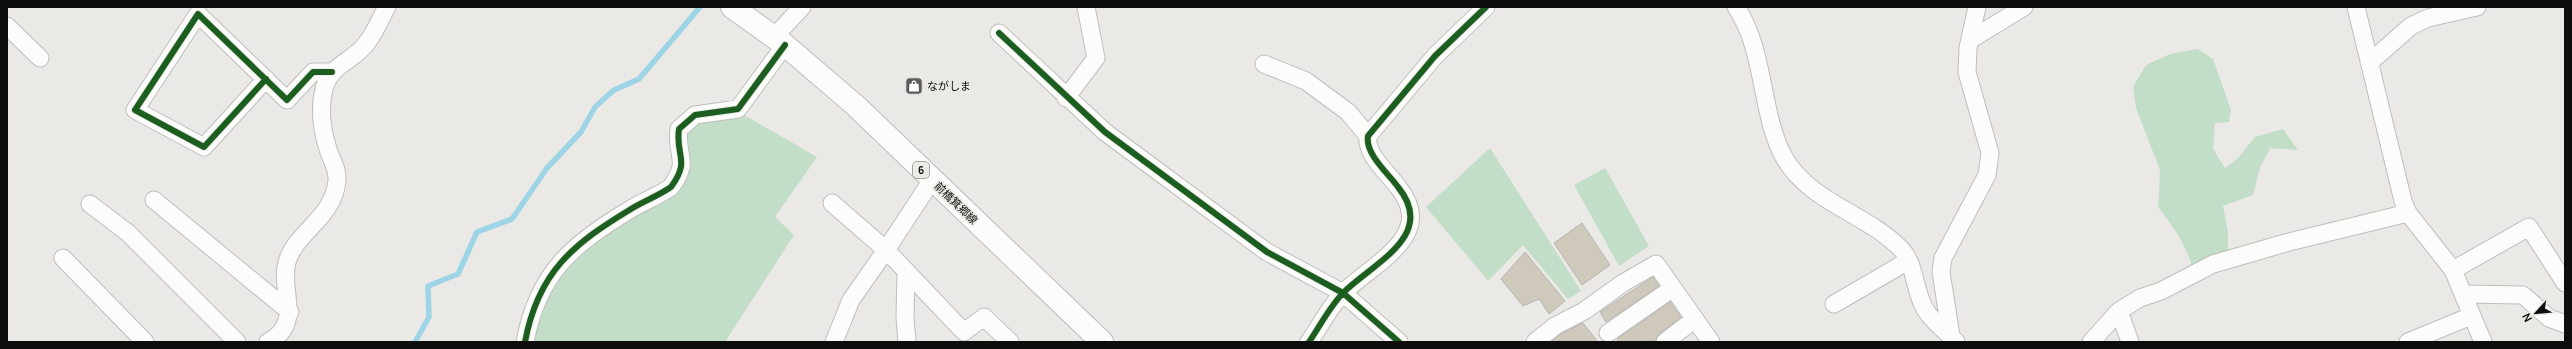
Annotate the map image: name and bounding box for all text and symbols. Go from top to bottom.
shop icon: ながしま [904,76,924,96]
place label: ながしま [927,78,971,93]
road number: 6 [913,162,929,178]
street label: 前橋箕郷線 [931,178,981,227]
north arrow [2516,293,2556,333]
text: N [2518,311,2535,325]

